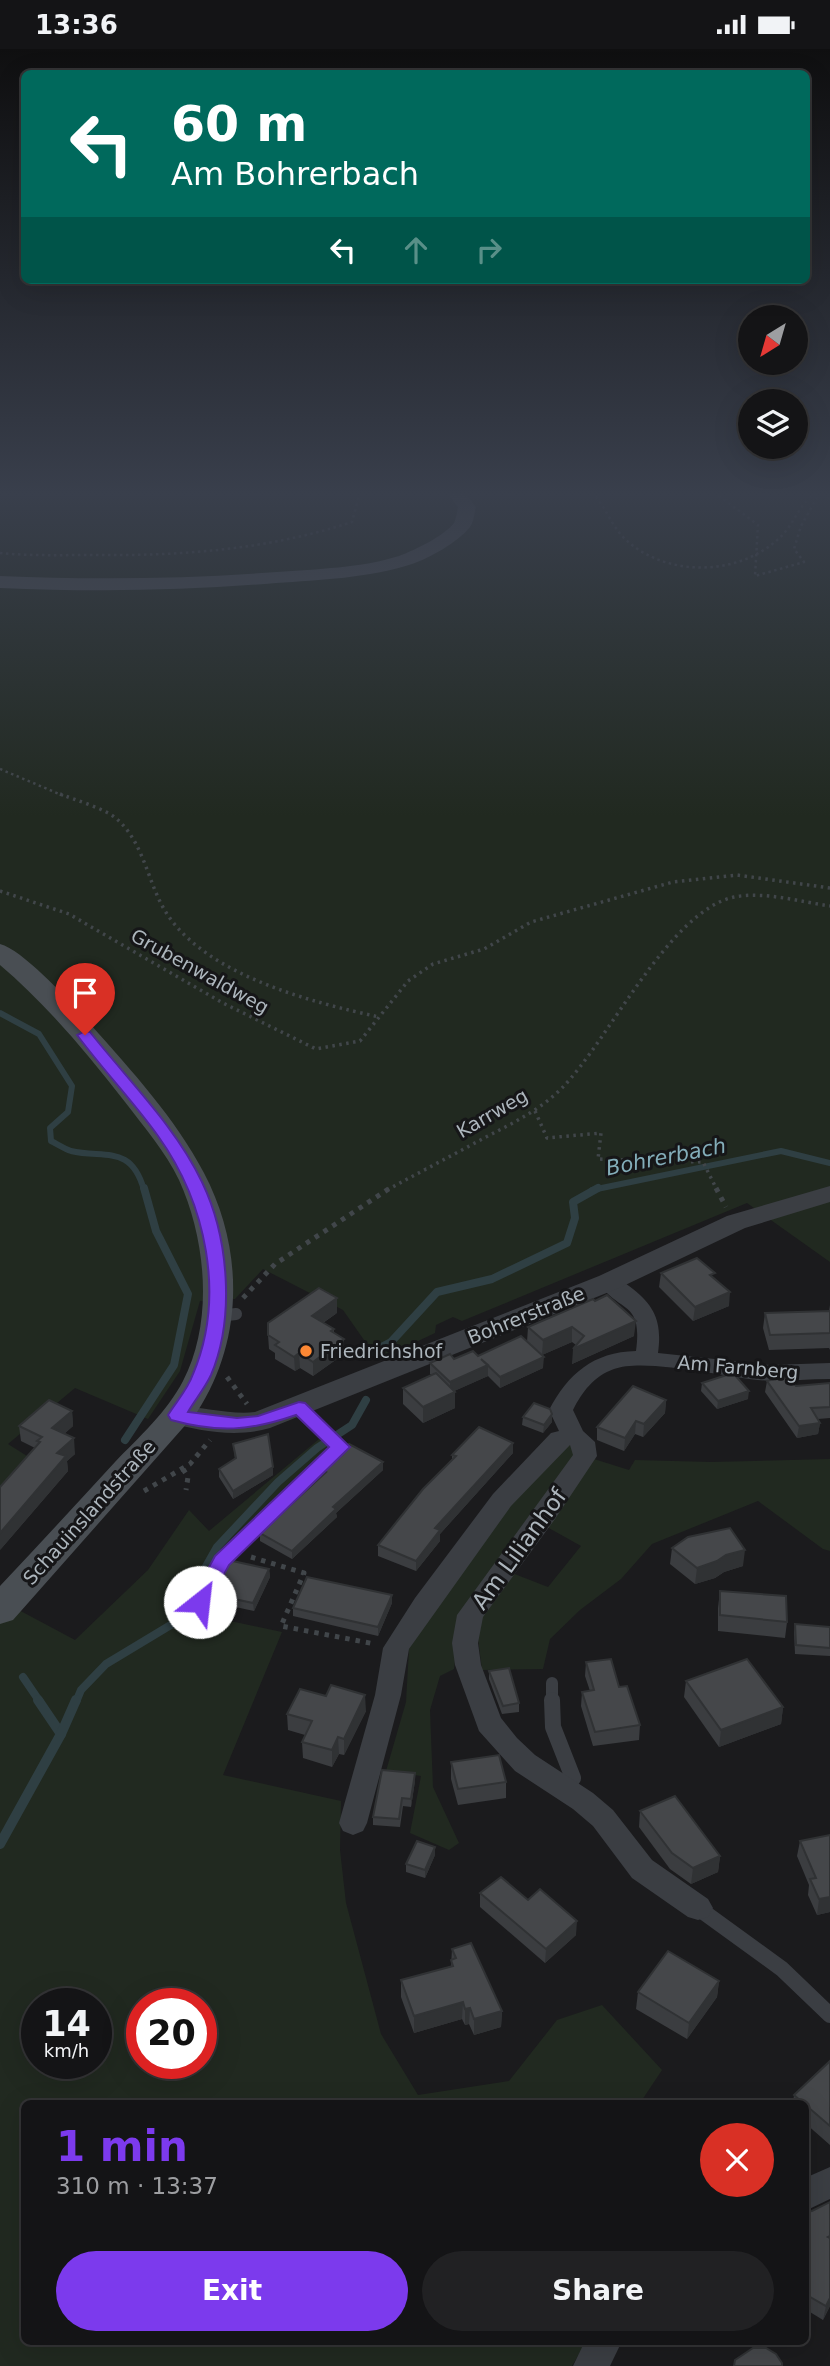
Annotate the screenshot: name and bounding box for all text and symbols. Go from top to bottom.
text: 13:36 [35,10,118,40]
text: 60 m [171,96,307,153]
icon: left [56,98,147,189]
text: Am Bohrerbach [171,155,419,193]
icon: left [324,231,362,269]
icon: ahead [397,231,435,269]
icon: right [470,231,508,269]
north arrow [738,305,808,375]
map controls [738,305,808,459]
button: layers [738,389,808,459]
street label: Grubenwaldweg [127,924,273,1018]
pin [55,963,115,1035]
icon: arrive [66,974,104,1012]
street label: Karrweg [453,1084,531,1142]
water label: Bohrerbach [604,1134,728,1180]
street label: Bohrerstraße [464,1282,588,1348]
place label: Friedrichshof [320,1340,444,1362]
marker: Friedrichshof [298,1343,314,1359]
street label: Am Farnberg [677,1351,799,1383]
street label: Schauinslandstraße [18,1435,160,1589]
street label: Am Lilianhof [466,1483,572,1614]
position arrow [163,1565,237,1639]
speed limit sign: 20 [126,1988,217,2079]
text: 14 [42,2004,91,2044]
text: km/h [44,2040,89,2061]
text: 1 min [56,2122,188,2171]
button: close [700,2123,774,2197]
text: 310 m · 13:37 [56,2173,218,2199]
button: Exit [56,2251,408,2331]
button: Share [422,2251,774,2331]

